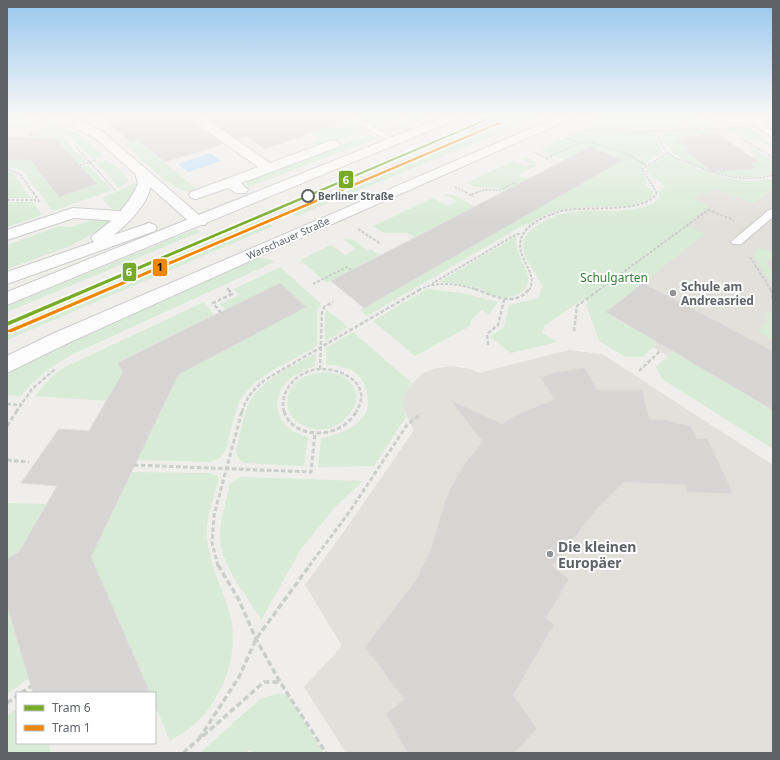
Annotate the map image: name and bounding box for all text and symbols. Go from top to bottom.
line badge: 6 [338,170,354,189]
text: 6 [343,172,349,187]
marker: Berliner Straße [301,189,315,203]
place label: Berliner Straße [318,189,394,203]
street label: Warschauer Straße [244,213,332,263]
line badge: 1 [152,258,168,277]
text: 1 [157,259,163,274]
line badge: 6 [122,262,137,282]
text: 6 [126,264,132,279]
park label: Schulgarten [580,269,648,286]
place label: Schule am Andreasried [681,278,754,309]
marker: Schule am Andreasried [668,288,678,298]
place label: Die kleinen Europäer [558,537,636,572]
marker: Die kleinen Europäer [545,549,555,559]
legend [16,692,156,744]
text: Tram 6 [52,699,91,716]
text: Tram 1 [52,719,91,736]

